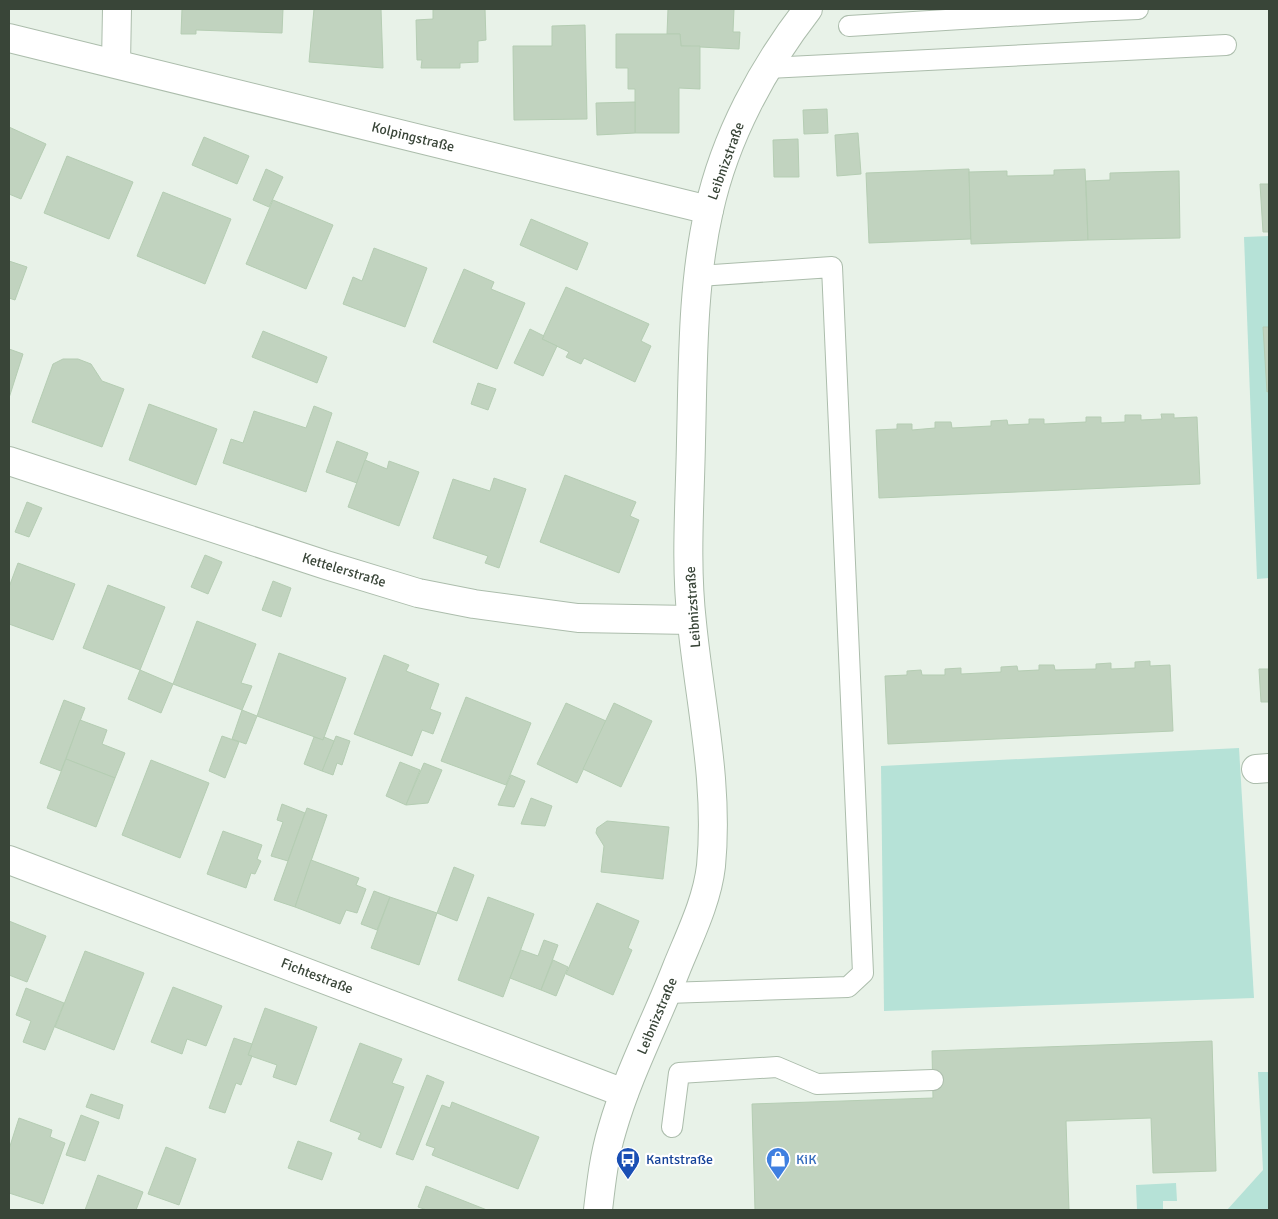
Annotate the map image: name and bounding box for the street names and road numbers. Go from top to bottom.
street label: Kolpingstraße [370,119,456,155]
street label: Leibnizstraße [704,120,748,202]
street label: Kettelerstraße [300,549,388,591]
street label: Leibnizstraße [682,566,704,648]
street label: Fichtestraße [278,954,356,998]
street label: Leibnizstraße [633,975,681,1057]

